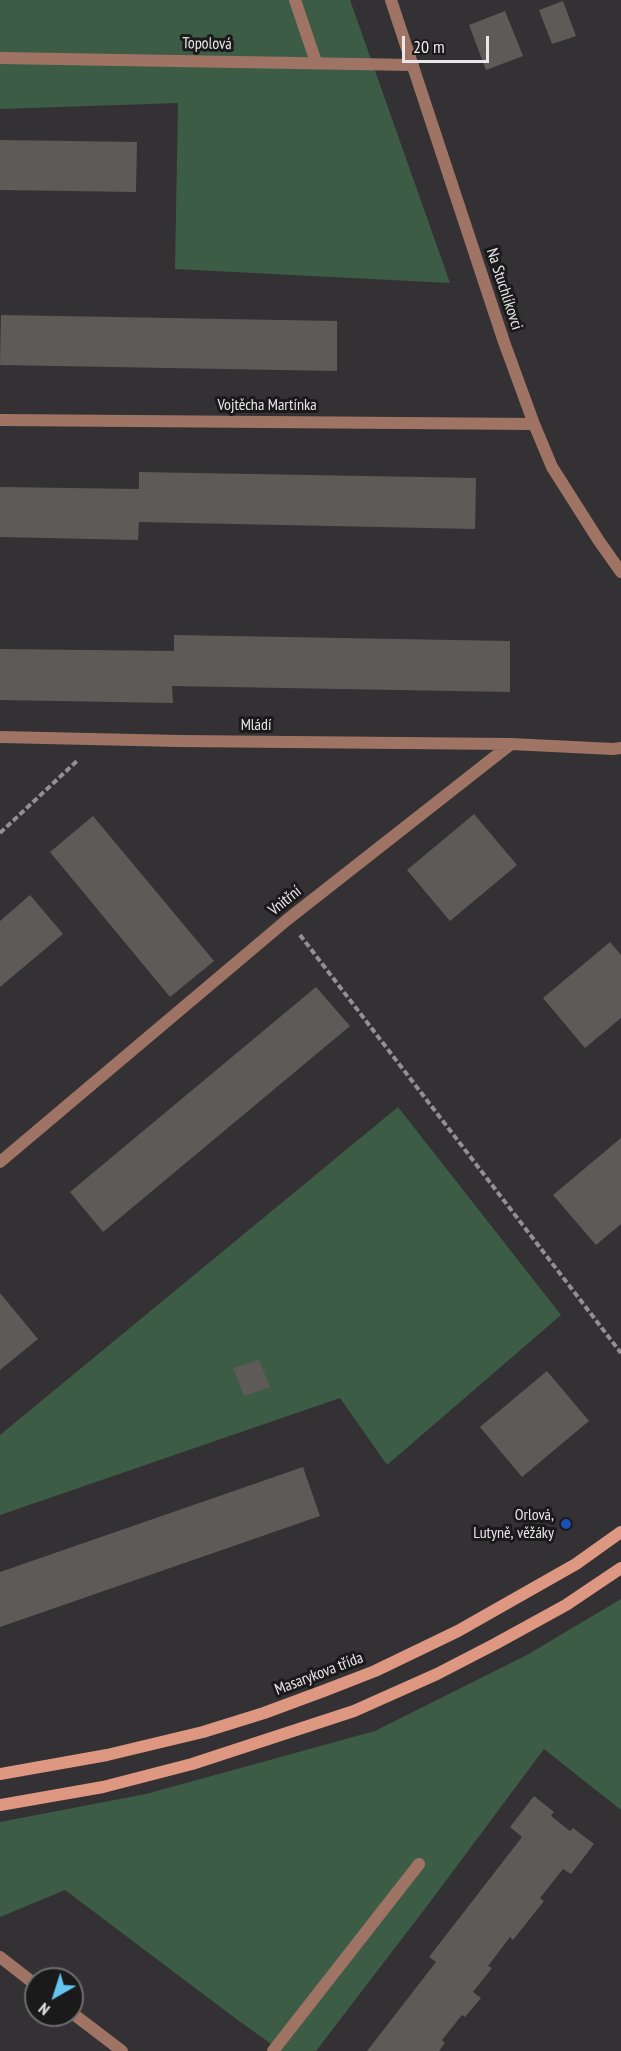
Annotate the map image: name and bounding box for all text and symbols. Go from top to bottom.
scale bar [405,24,492,62]
street label: Topolová [182,34,232,54]
text: 20 m [413,35,445,58]
street label: Na Stuchlíkovci [482,246,526,332]
street label: Vojtěcha Martínka [217,395,317,415]
street label: Mládí [241,715,271,735]
street label: Vnitřní [265,882,305,920]
place label: Orlová, Lutyně, věžáky [473,1505,554,1543]
marker: Orlová, Lutyně, věžáky [559,1517,573,1531]
street label: Masarykova třída [272,1648,366,1700]
north arrow [24,1967,84,2027]
text: N [34,1999,54,2020]

